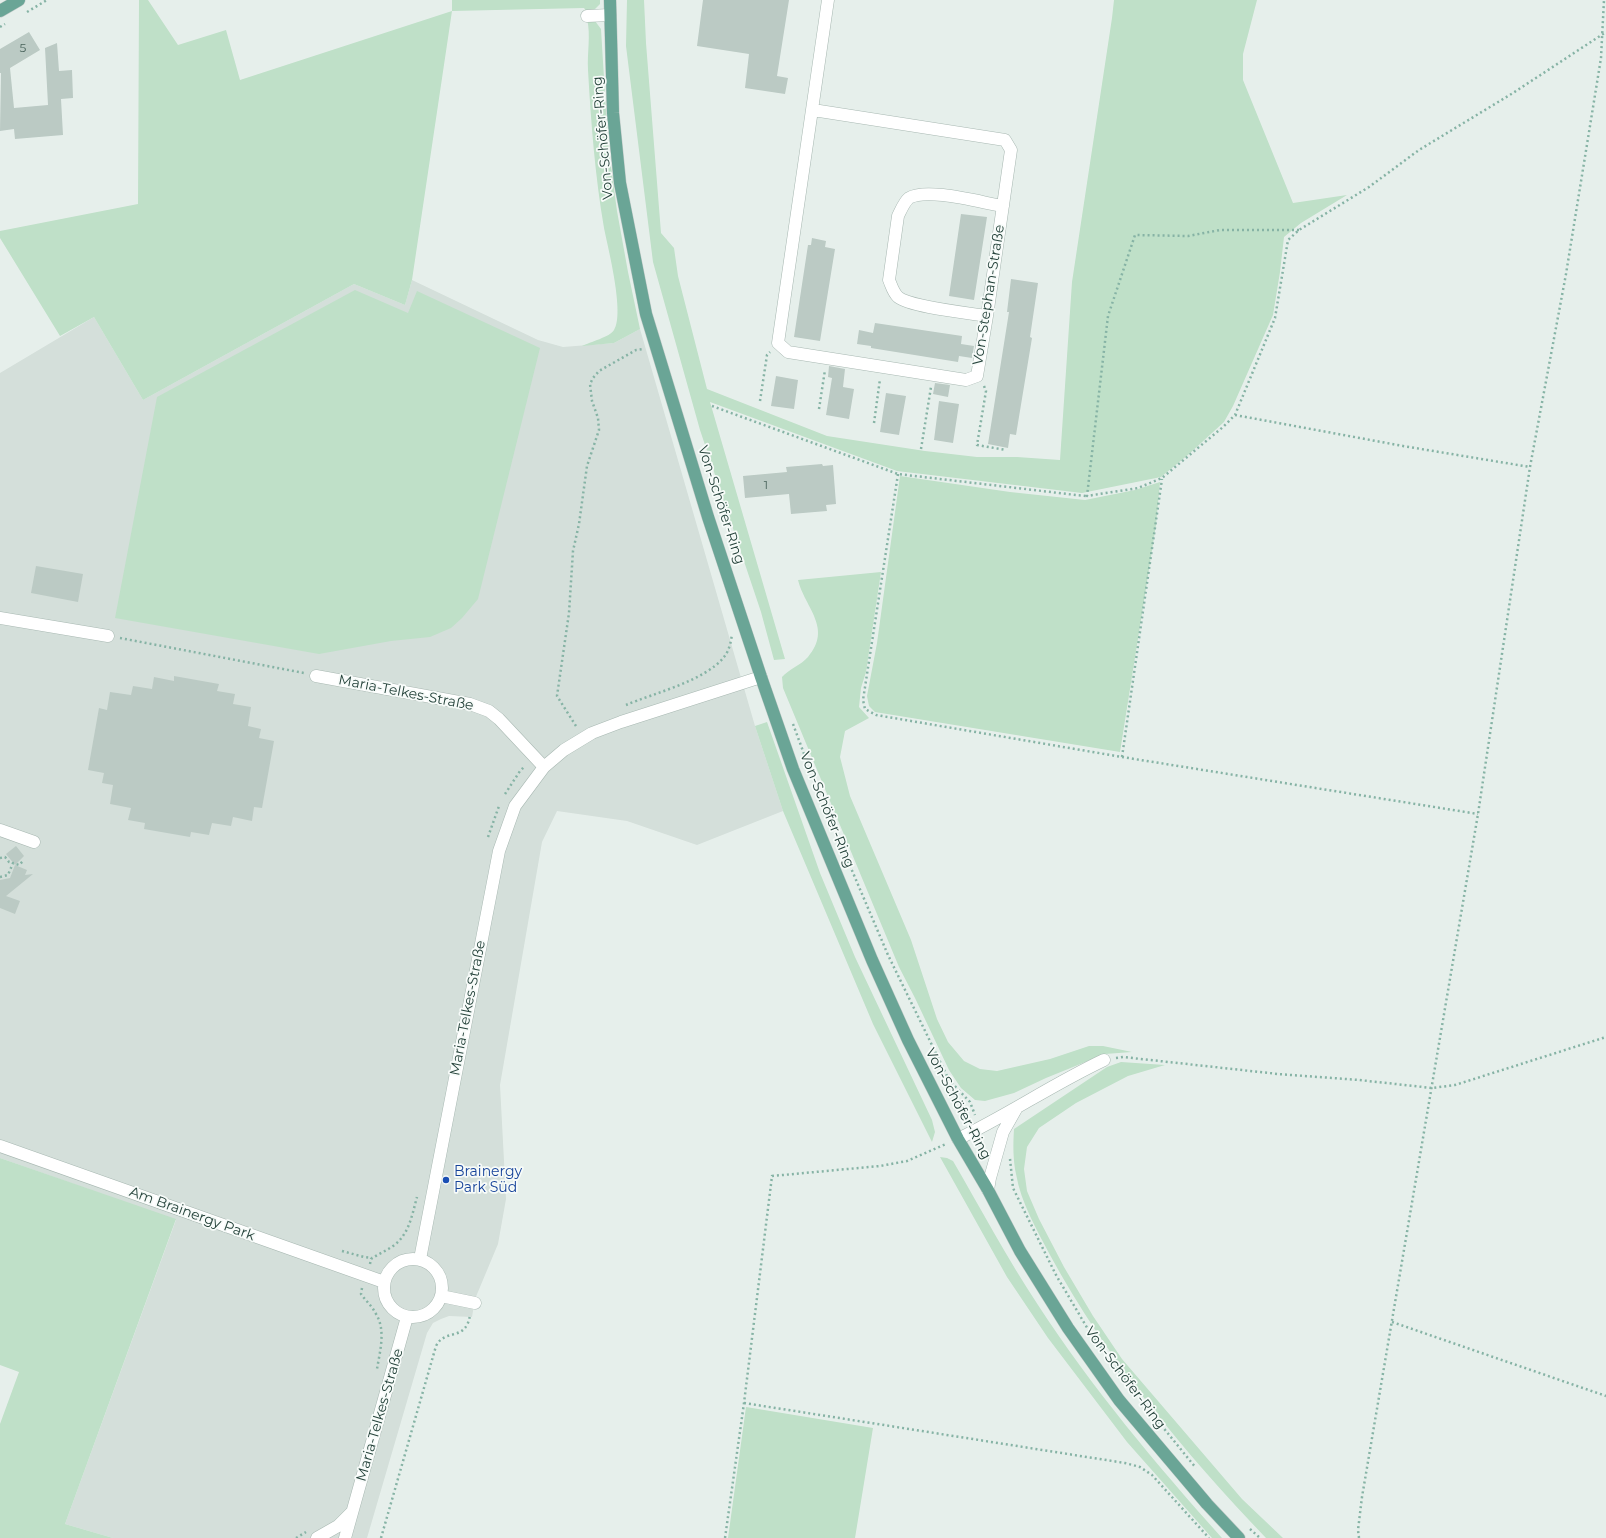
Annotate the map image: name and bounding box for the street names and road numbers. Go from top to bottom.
street label: Von-Schöfer-Ring [589,76,617,200]
street label: Von-Stephan-Straße [970,224,1008,366]
street label: Von-Schöfer-Ring [694,444,748,566]
street label: Maria-Telkes-Straße [337,672,475,714]
street label: Von-Schöfer-Ring [796,749,858,871]
street label: Maria-Telkes-Straße [447,939,489,1077]
street label: Von-Schöfer-Ring [922,1045,994,1163]
street label: Am Brainergy Park [127,1183,257,1245]
street label: Von-Schöfer-Ring [1081,1324,1169,1432]
street label: Maria-Telkes-Straße [353,1347,407,1483]

